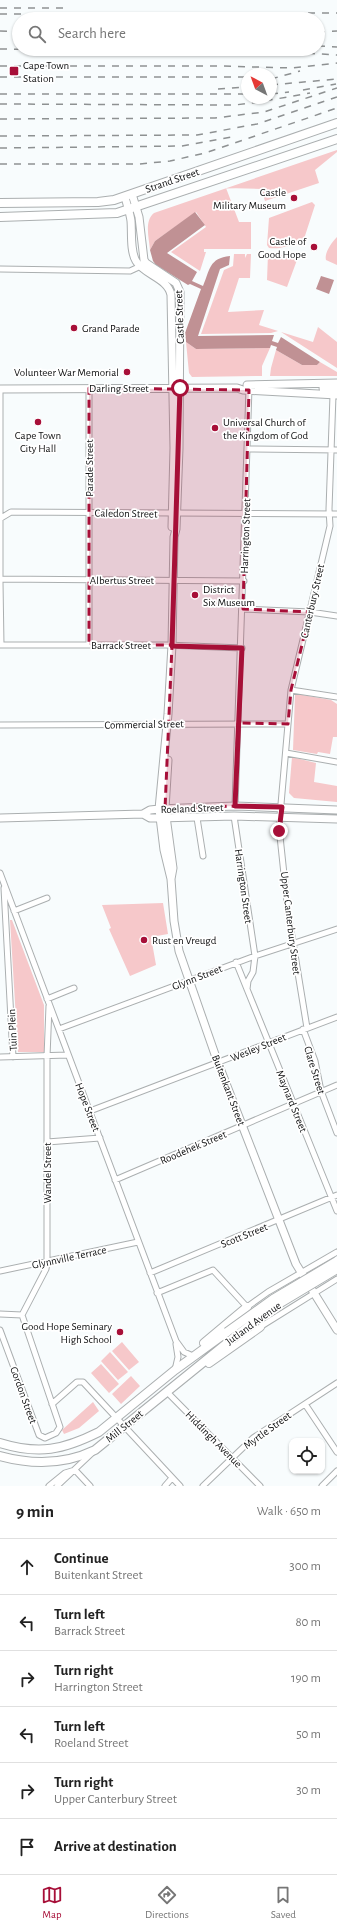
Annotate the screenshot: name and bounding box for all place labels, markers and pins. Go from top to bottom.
place label: Cape Town Station [23,60,69,84]
marker: Cape Town Station [8,65,20,77]
place label: Castle Military Museum [213,187,286,211]
marker: Castle Military Museum [289,193,299,203]
place label: Castle of Good Hope [258,236,307,260]
marker: Castle of Good Hope [309,242,319,252]
marker: Grand Parade [69,323,79,333]
place label: Grand Parade [82,323,140,334]
place label: Volunteer War Memorial [14,367,119,378]
marker: Volunteer War Memorial [122,367,132,377]
marker: Cape Town City Hall [33,417,43,427]
place label: Universal Church of the Kingdom of God [223,417,309,441]
marker: Universal Church of the Kingdom of God [210,423,220,433]
place label: Cape Town City Hall [15,430,61,454]
place label: District Six Museum [203,584,255,608]
marker: District Six Museum [190,590,200,600]
marker: Rust en Vreugd [139,935,149,945]
place label: Rust en Vreugd [152,935,217,946]
place label: Good Hope Seminary High School [22,1321,112,1345]
marker: Good Hope Seminary High School [115,1327,125,1337]

